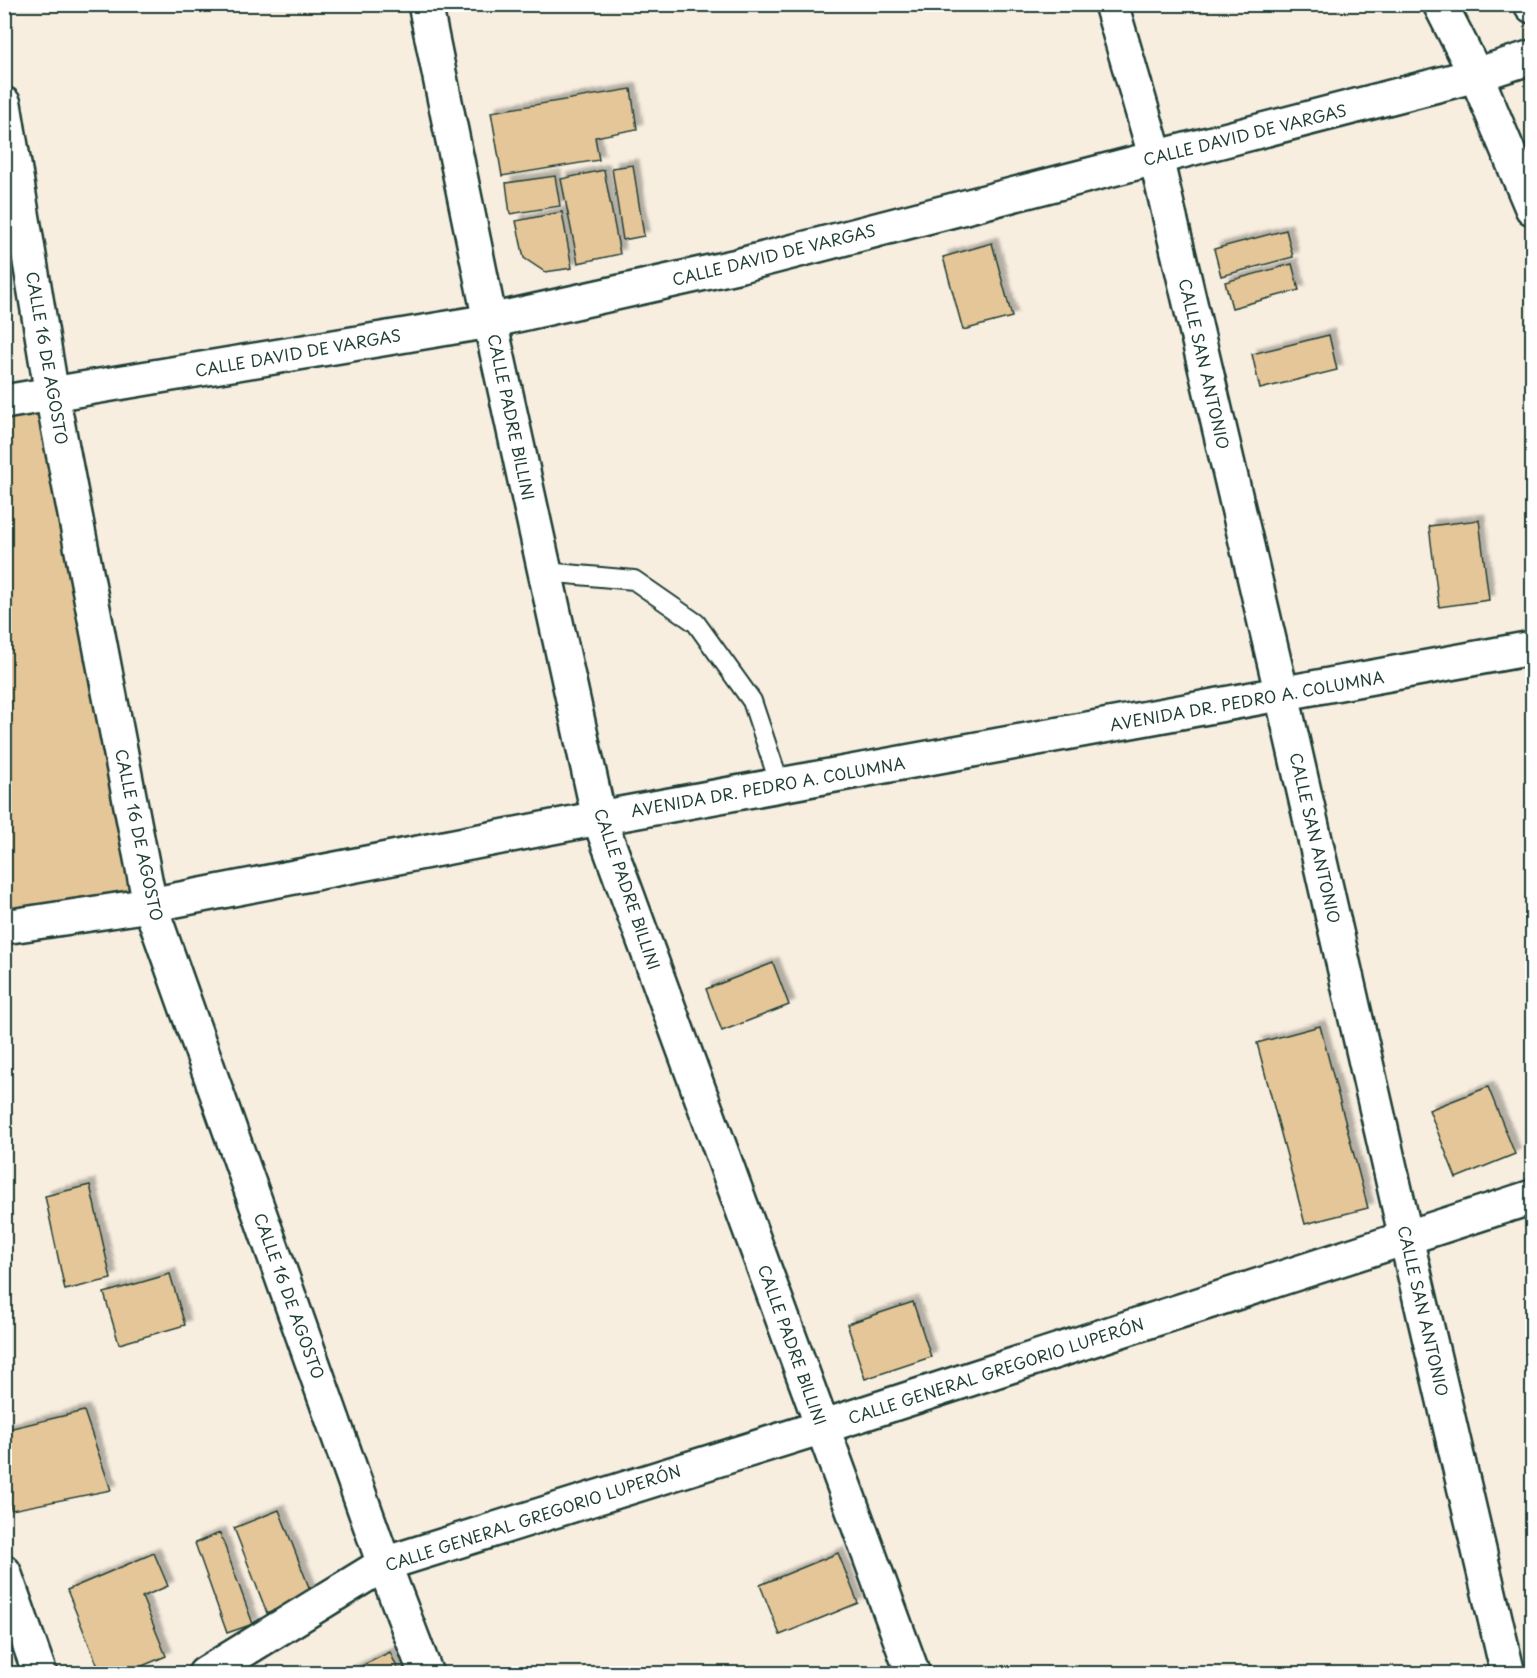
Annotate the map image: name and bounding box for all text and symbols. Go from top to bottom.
street label: CALLE DAVID DE VARGAS [1141,97,1349,171]
street label: CALLE DAVID DE VARGAS [670,217,878,291]
street label: CALLE 16 DE AGOSTO [21,269,75,446]
street label: CALLE SAN ANTONIO [1174,276,1236,452]
street label: CALLE DAVID DE VARGAS [193,322,403,382]
street label: CALLE PADRE BILLINI [483,332,541,502]
street label: AVENIDA DR. PEDRO A. COLUMNA [1108,664,1386,736]
street label: CALLE 16 DE AGOSTO [110,747,170,923]
street label: AVENIDA DR. PEDRO A. COLUMNA [629,750,907,822]
street label: CALLE SAN ANTONIO [1285,750,1347,926]
street label: CALLE PADRE BILLINI [589,805,667,973]
street label: CALLE 16 DE AGOSTO [249,1209,331,1382]
street label: CALLE SAN ANTONIO [1393,1223,1455,1399]
street label: CALLE PADRE BILLINI [753,1261,833,1428]
street label: CALLE GENERAL GREGORIO LUPERÓN [845,1311,1147,1429]
street label: CALLE GENERAL GREGORIO LUPERÓN [382,1458,684,1576]

